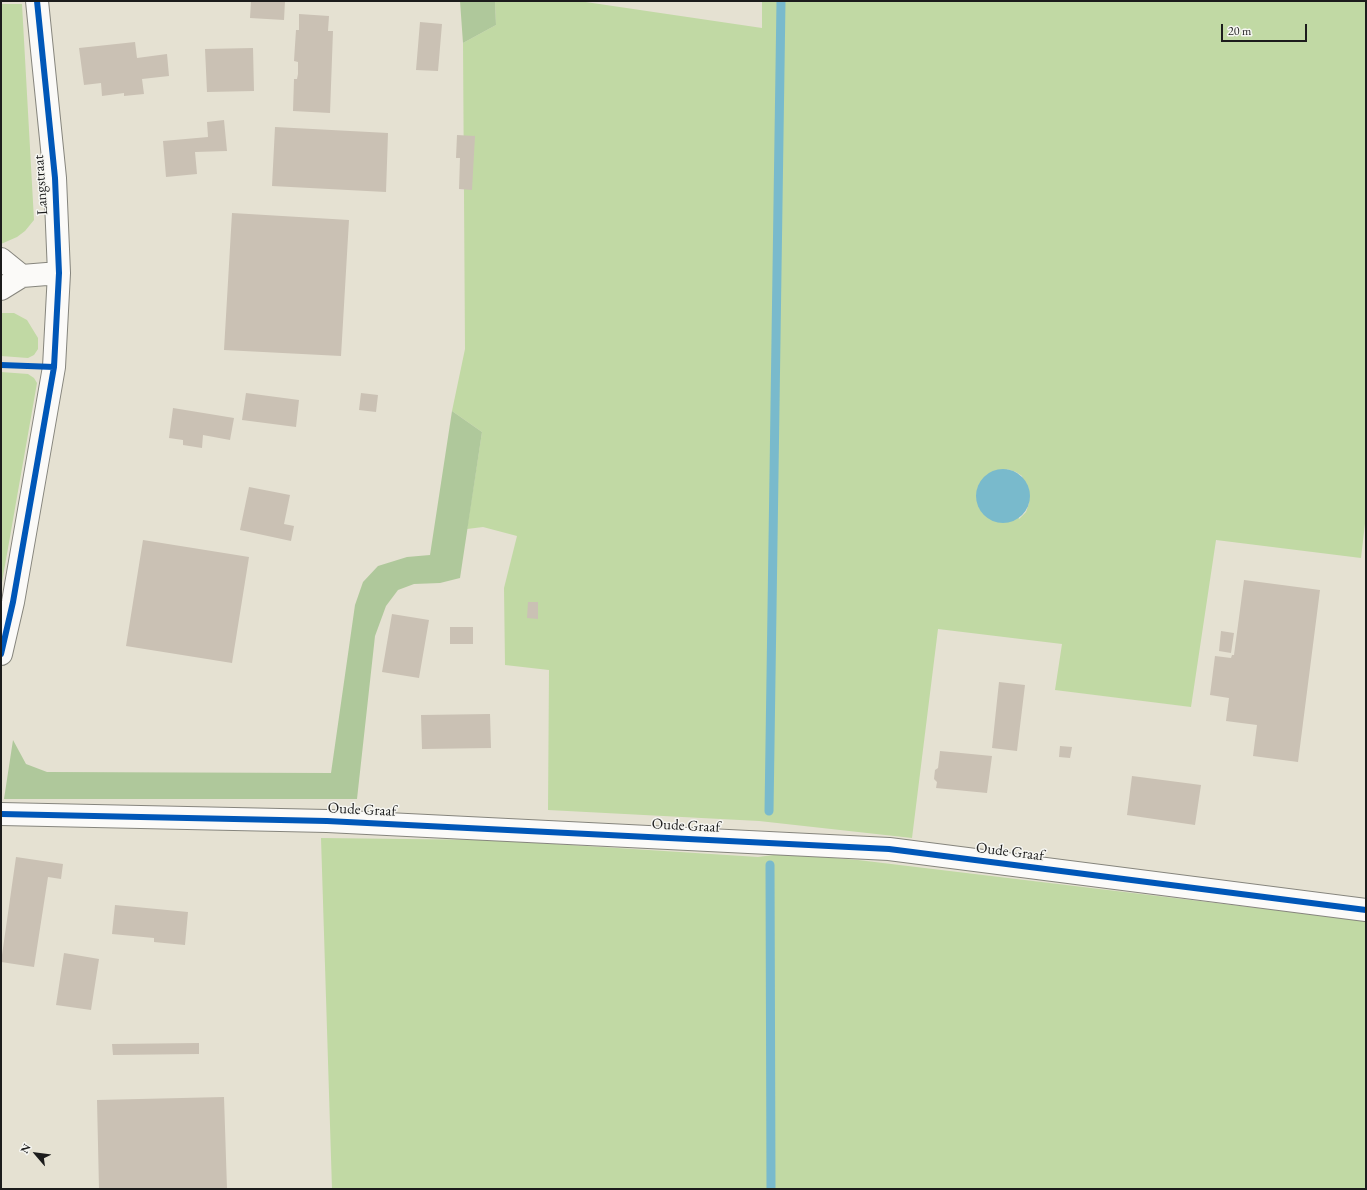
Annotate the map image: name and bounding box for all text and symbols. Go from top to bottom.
scale bar [1223,16,1309,42]
text: 20 m [1228,23,1251,39]
street label: Langstraat [30,154,52,216]
street label: Oude Graaf [327,799,397,821]
street label: Oude Graaf [651,815,721,837]
street label: Oude Graaf [975,839,1045,865]
north arrow [16,1134,56,1174]
text: N [17,1141,34,1156]

